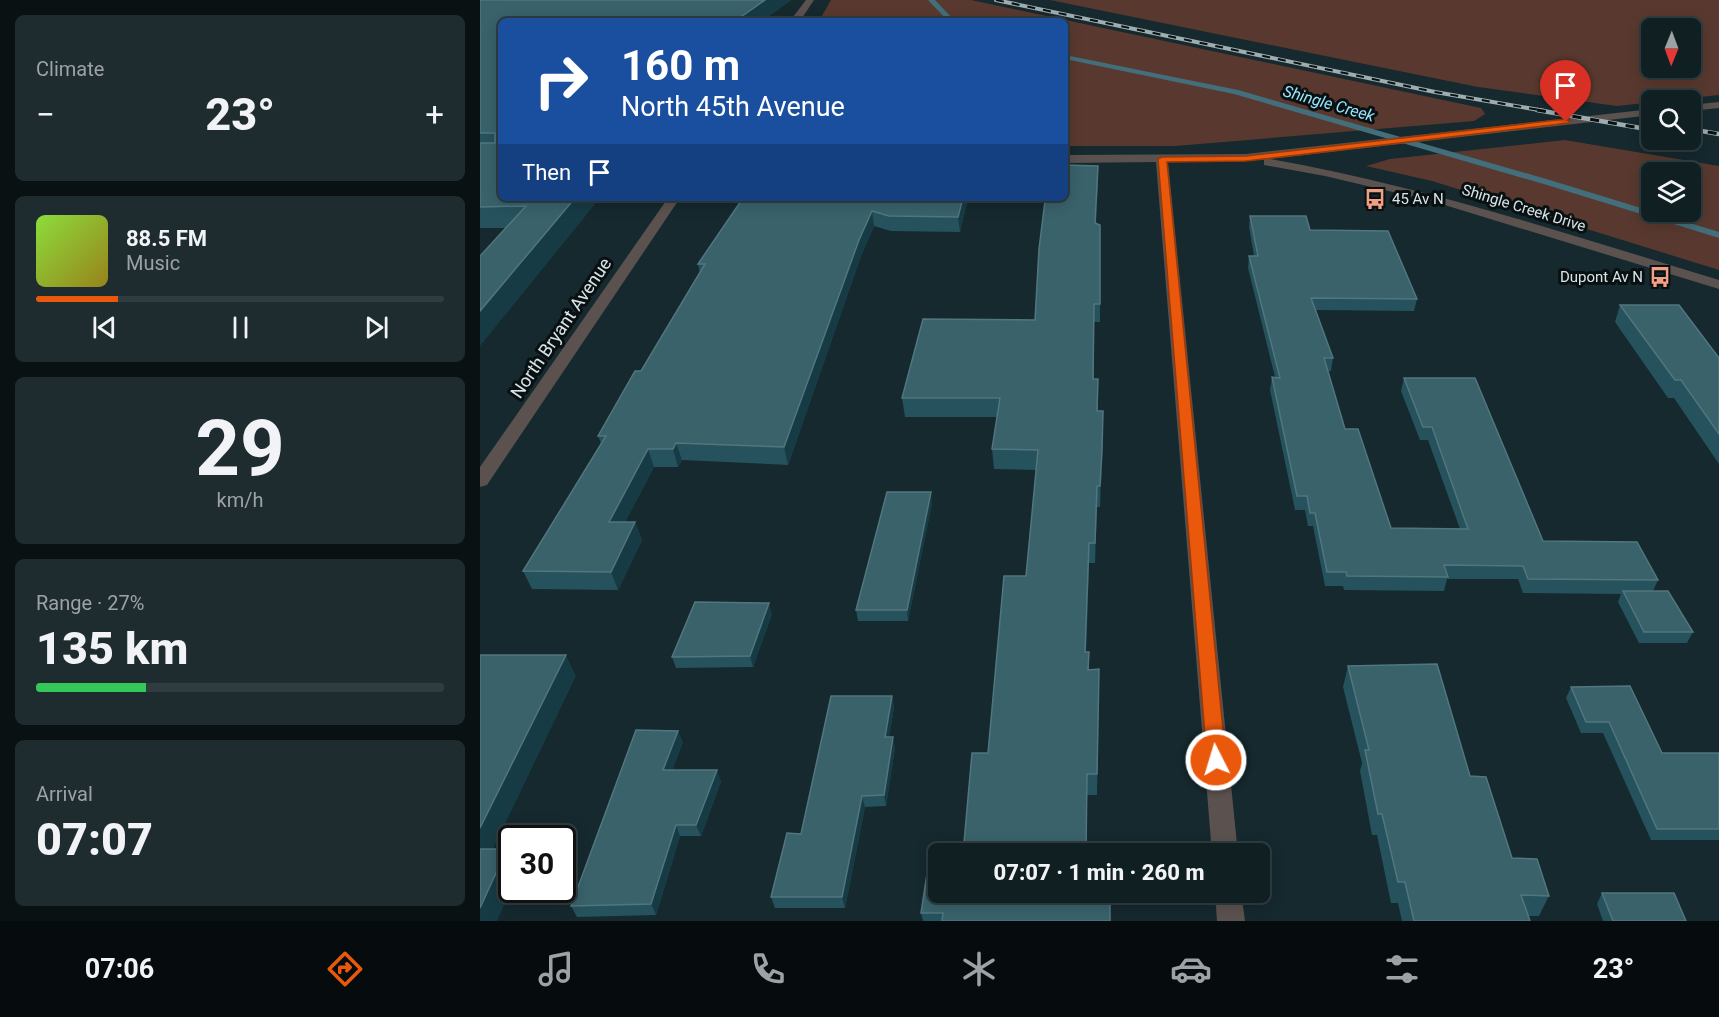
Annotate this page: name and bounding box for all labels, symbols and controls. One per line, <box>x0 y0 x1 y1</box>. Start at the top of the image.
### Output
north arrow <box>1641 18 1701 78</box>
map controls <box>1641 18 1701 222</box>
text: 160 m <box>621 41 740 90</box>
icon: right <box>522 42 600 120</box>
text: Climate <box>36 57 104 81</box>
pin <box>1540 60 1591 122</box>
icon: arrive <box>1549 69 1582 102</box>
water label: Shingle Creek <box>1281 81 1378 126</box>
text: 23° <box>205 88 275 141</box>
button: search <box>1641 90 1701 150</box>
text: North 45th Avenue <box>621 91 845 123</box>
text: − <box>36 95 55 134</box>
text: + <box>425 95 444 134</box>
icon: arrive <box>583 156 616 189</box>
text: Then <box>522 160 571 185</box>
button: layers <box>1641 162 1701 222</box>
street label: Shingle Creek Drive <box>1460 181 1588 235</box>
bus stop icon: 45 Av N <box>1363 187 1387 211</box>
place label: 45 Av N <box>1392 190 1444 208</box>
text: 88.5 FM <box>126 226 207 251</box>
text: Music <box>126 251 180 275</box>
street label: North Bryant Avenue <box>506 254 615 402</box>
bus stop icon: Dupont Av N <box>1648 265 1672 289</box>
place label: Dupont Av N <box>1560 268 1643 286</box>
icon: previous <box>88 311 121 344</box>
icon: pause <box>224 311 257 344</box>
icon: next <box>360 311 393 344</box>
text: 29 <box>195 403 285 494</box>
text: km/h <box>217 488 263 512</box>
text: Range · 27% <box>36 591 144 615</box>
text: 135 km <box>36 622 188 675</box>
position arrow <box>1184 728 1248 792</box>
text: Arrival <box>36 782 93 806</box>
text: 07:07 <box>36 813 153 866</box>
speed limit sign: 30 <box>498 825 576 903</box>
text: 07:07 · 1 min · 260 m <box>994 860 1204 885</box>
icon: directions <box>324 948 366 990</box>
icon: music <box>535 948 577 990</box>
icon: phone <box>747 948 789 990</box>
icon: climate <box>958 948 1000 990</box>
icon: car <box>1170 948 1212 990</box>
icon: filters <box>1381 948 1423 990</box>
text: 07:06 <box>85 953 154 985</box>
text: 23° <box>1593 953 1634 985</box>

